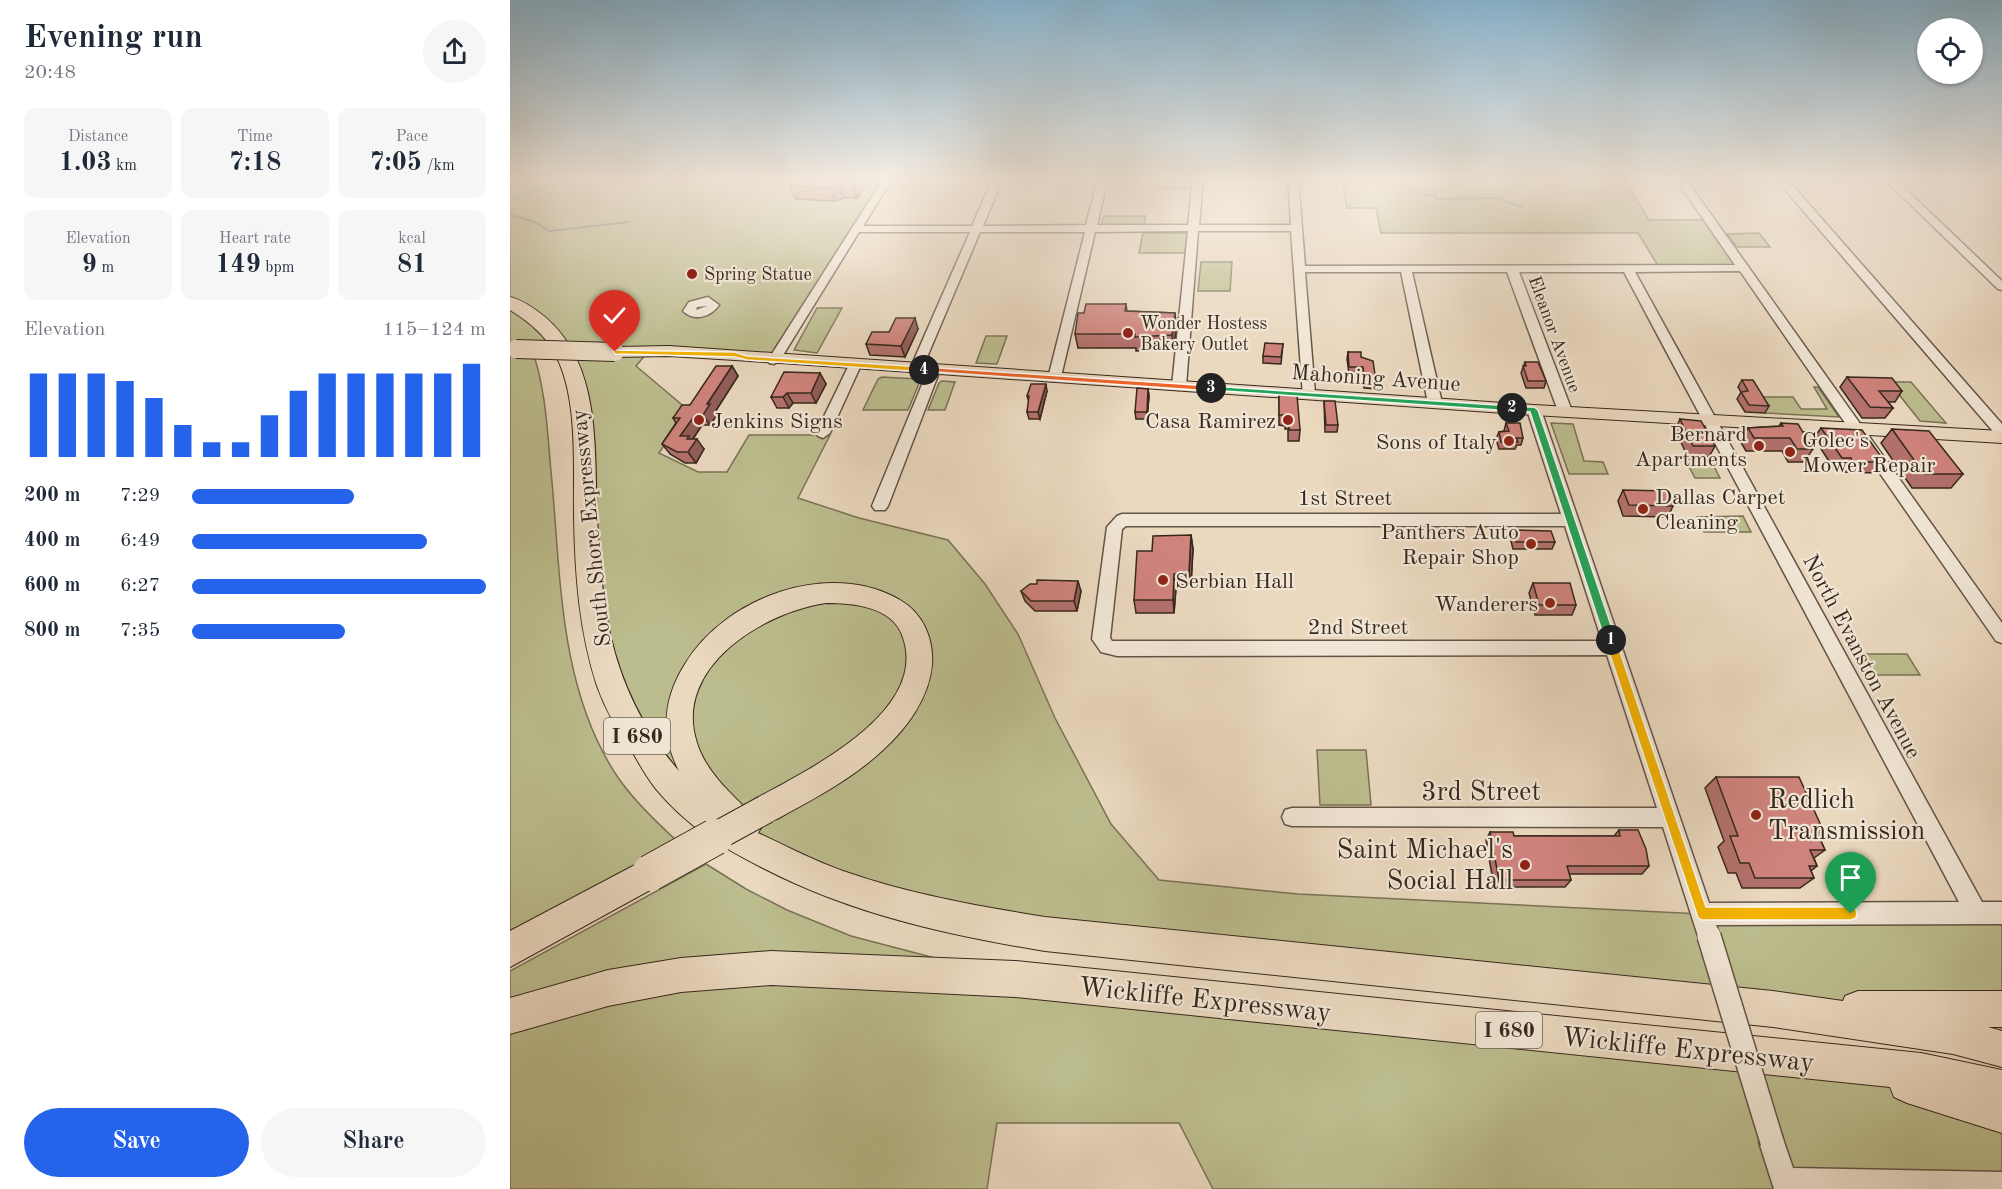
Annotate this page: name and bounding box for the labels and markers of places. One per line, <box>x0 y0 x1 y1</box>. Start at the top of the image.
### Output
place label: Spring Statue <box>704 266 812 284</box>
marker: Spring Statue <box>685 267 699 281</box>
pin <box>589 290 640 352</box>
place label: Wonder Hostess Bakery Outlet <box>1140 315 1268 354</box>
marker: Wonder Hostess Bakery Outlet <box>1121 326 1135 340</box>
pin: 4 <box>909 355 939 385</box>
pin: 3 <box>1196 373 1226 403</box>
pin: 2 <box>1497 393 1527 423</box>
place label: Jenkins Signs <box>711 411 843 433</box>
place label: Casa Ramirez <box>1145 411 1276 433</box>
marker: Jenkins Signs <box>692 413 706 427</box>
marker: Casa Ramirez <box>1281 413 1295 427</box>
place label: Bernard Apartments <box>1634 424 1747 471</box>
place label: Golec's Mower Repair <box>1802 430 1935 477</box>
place label: Sons of Italy <box>1376 432 1497 454</box>
marker: Sons of Italy <box>1502 434 1516 448</box>
marker: Bernard Apartments <box>1752 439 1766 453</box>
marker: Golec's Mower Repair <box>1783 445 1797 459</box>
place label: Dallas Carpet Cleaning <box>1655 487 1785 534</box>
marker: Dallas Carpet Cleaning <box>1636 502 1650 516</box>
place label: Panthers Auto Repair Shop <box>1381 522 1519 569</box>
marker: Panthers Auto Repair Shop <box>1524 537 1538 551</box>
place label: Serbian Hall <box>1175 571 1294 593</box>
marker: Serbian Hall <box>1156 573 1170 587</box>
place label: Wanderers <box>1434 594 1538 616</box>
marker: Wanderers <box>1543 596 1557 610</box>
pin: 1 <box>1596 625 1626 655</box>
place label: Redlich Transmission <box>1768 787 1925 845</box>
marker: Redlich Transmission <box>1749 808 1763 822</box>
place label: Saint Michael's Social Hall <box>1336 837 1513 895</box>
pin <box>1825 852 1876 914</box>
marker: Saint Michael's Social Hall <box>1518 858 1532 872</box>

